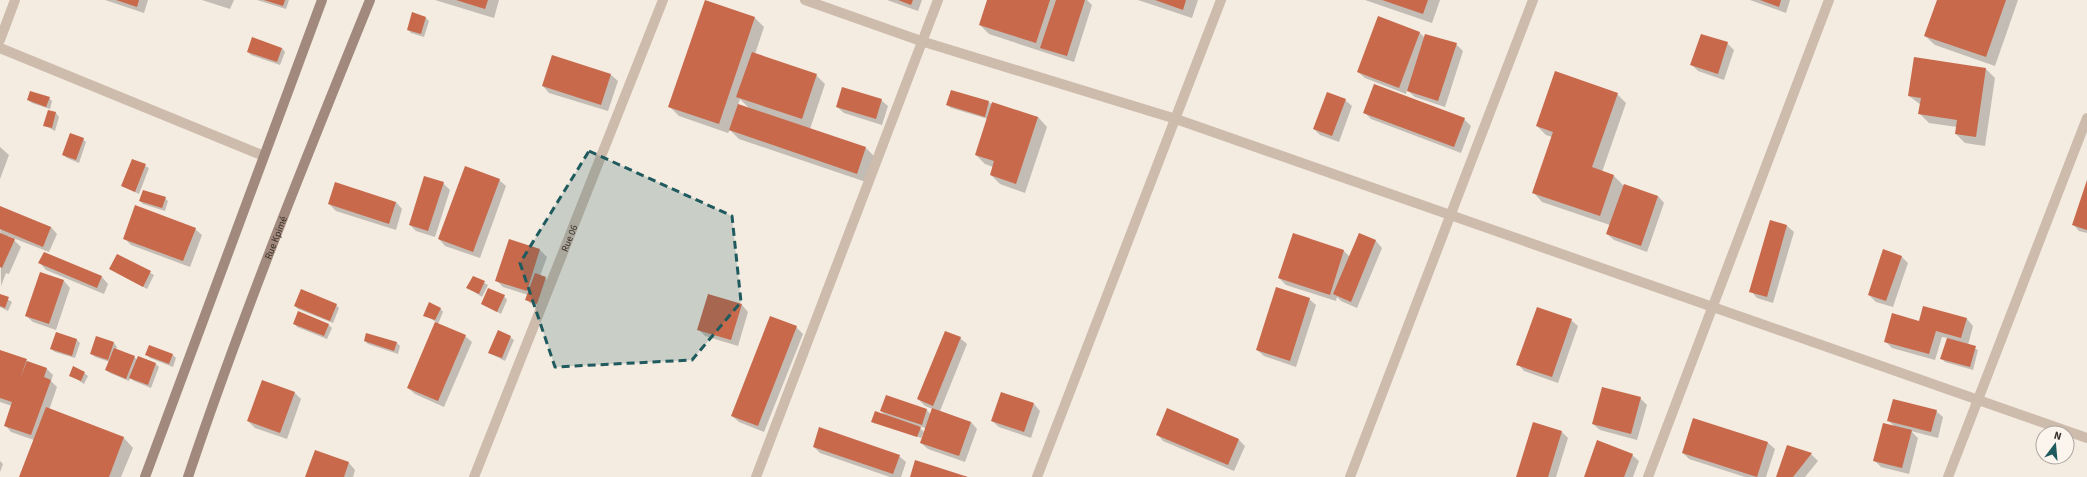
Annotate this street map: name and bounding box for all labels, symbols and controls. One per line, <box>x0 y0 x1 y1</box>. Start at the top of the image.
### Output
street label: Rue Kpimé <box>261 214 291 261</box>
street label: Rue 06 <box>558 223 581 254</box>
north arrow <box>2035 425 2075 465</box>
text: N <box>2052 428 2063 444</box>

